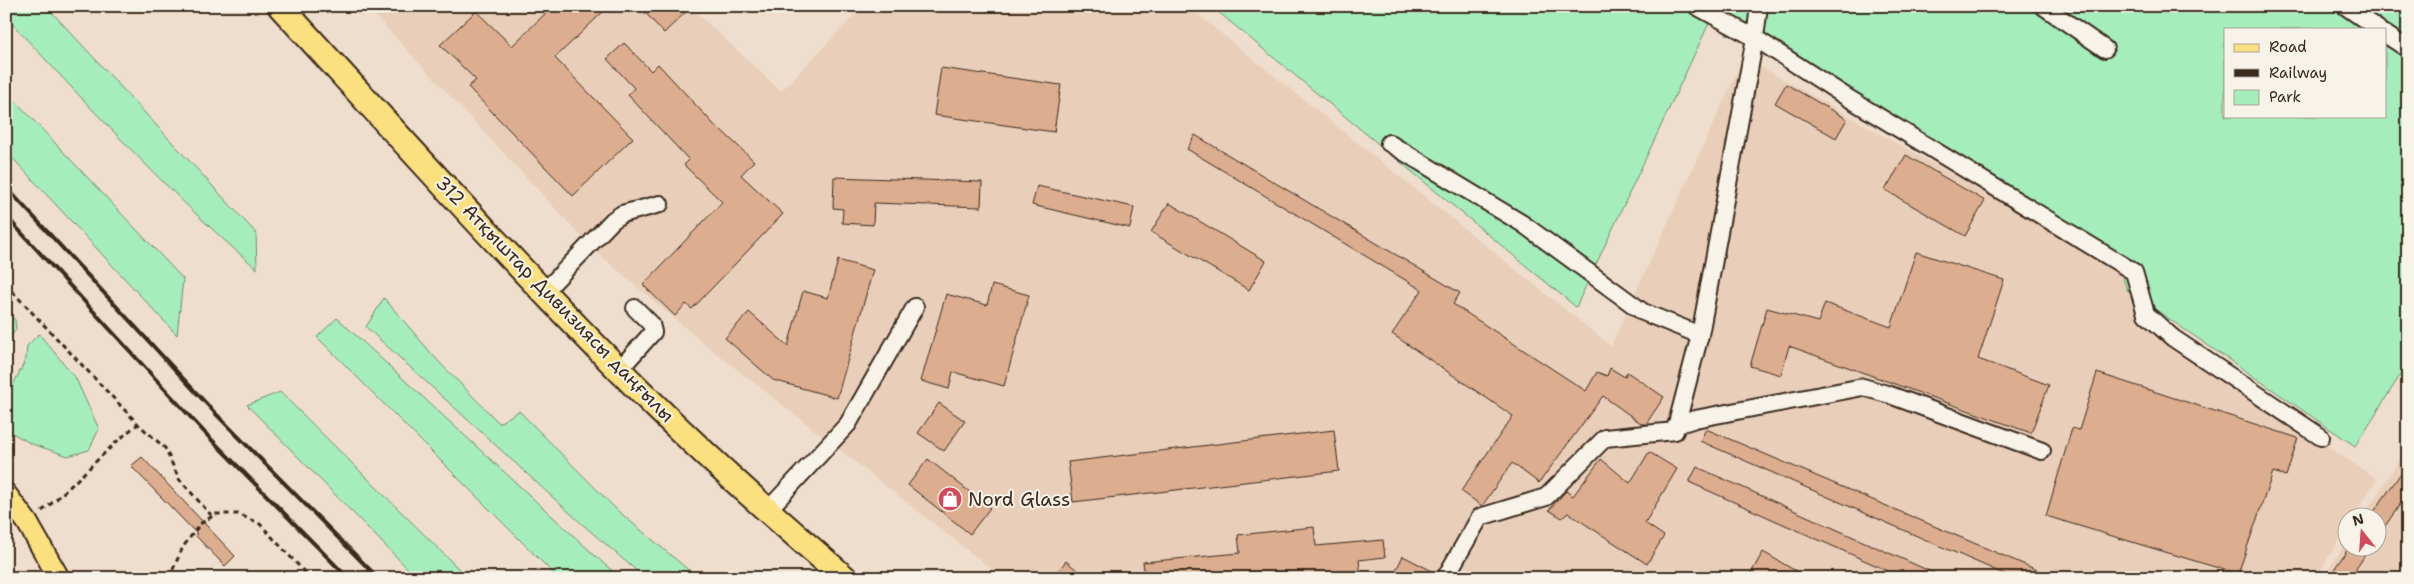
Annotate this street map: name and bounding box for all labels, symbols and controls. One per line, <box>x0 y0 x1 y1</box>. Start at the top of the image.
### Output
legend <box>2224 28 2386 118</box>
text: Road <box>2269 37 2307 57</box>
text: Railway <box>2269 63 2327 83</box>
text: Park <box>2269 87 2301 107</box>
street label: 312 Атқыштар Дивизиясы даңғылы <box>430 170 680 428</box>
shop icon: Nord Glass <box>937 486 963 512</box>
place label: Nord Glass <box>968 487 1070 512</box>
north arrow <box>2336 506 2386 556</box>
text: N <box>2350 509 2366 530</box>

